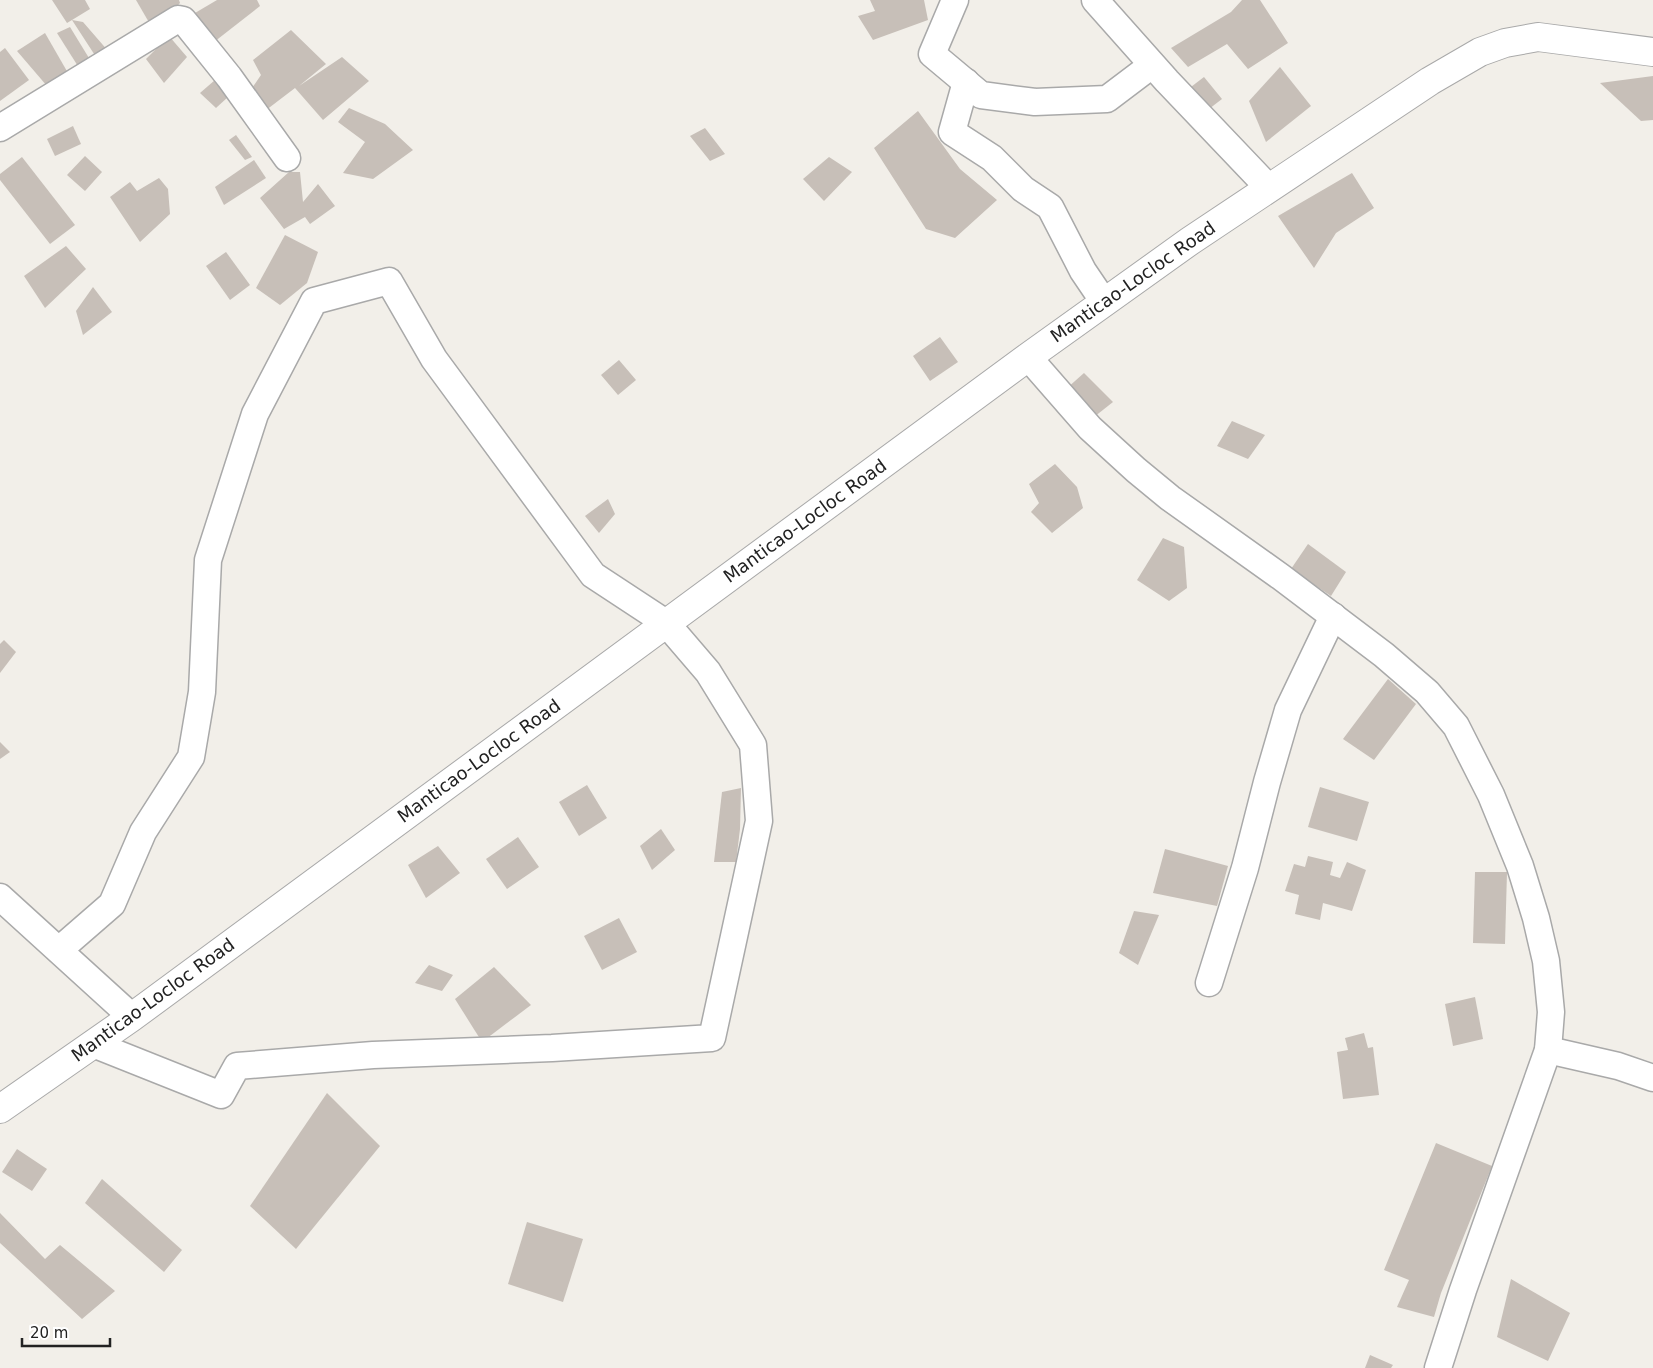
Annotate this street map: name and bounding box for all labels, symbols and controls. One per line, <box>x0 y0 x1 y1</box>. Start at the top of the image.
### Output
street label: Manticao-Locloc Road <box>1046 217 1219 346</box>
street label: Manticao-Locloc Road <box>719 454 890 587</box>
street label: Manticao-Locloc Road <box>393 694 564 827</box>
street label: Manticao-Locloc Road <box>67 933 238 1066</box>
scale bar <box>22 1316 110 1348</box>
text: 20 m <box>30 1324 68 1342</box>

